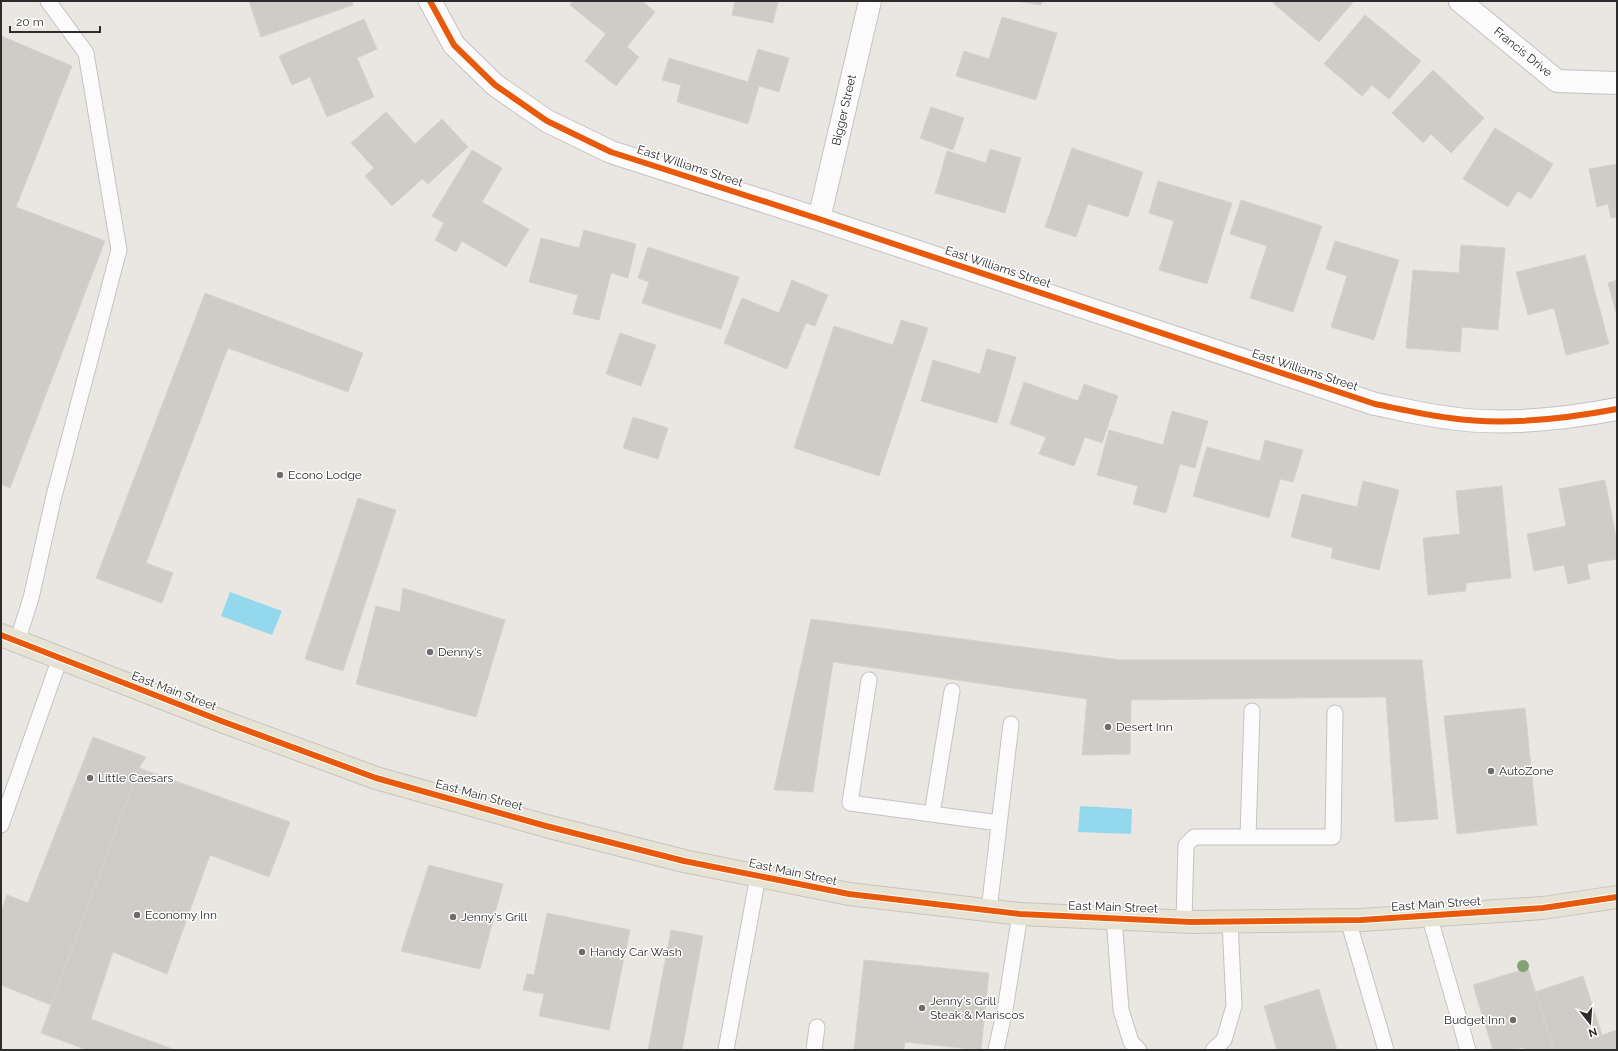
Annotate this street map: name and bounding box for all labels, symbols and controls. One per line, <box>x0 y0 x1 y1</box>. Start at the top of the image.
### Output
scale bar <box>10 8 100 34</box>
text: 20 m <box>16 15 44 29</box>
street label: Francis Drive <box>1491 24 1555 80</box>
street label: Bigger Street <box>829 73 859 147</box>
street label: East Williams Street <box>635 142 745 190</box>
street label: East Williams Street <box>943 243 1053 291</box>
street label: East Williams Street <box>1250 346 1360 394</box>
place label: Econo Lodge <box>288 468 362 482</box>
marker: Econo Lodge <box>275 470 285 480</box>
place label: Denny's <box>438 645 482 659</box>
marker: Denny's <box>425 647 435 657</box>
street label: East Main Street <box>130 668 218 714</box>
place label: Desert Inn <box>1116 720 1173 734</box>
marker: Desert Inn <box>1103 722 1113 732</box>
place label: AutoZone <box>1499 764 1553 778</box>
marker: AutoZone <box>1486 766 1496 776</box>
place label: Little Caesars <box>98 771 173 785</box>
marker: Little Caesars <box>85 773 95 783</box>
street label: East Main Street <box>434 777 524 813</box>
street label: East Main Street <box>748 856 838 888</box>
street label: East Main Street <box>1391 894 1481 914</box>
street label: East Main Street <box>1068 898 1158 916</box>
place label: Economy Inn <box>145 908 217 922</box>
marker: Economy Inn <box>132 910 142 920</box>
place label: Jenny's Grill <box>461 910 528 924</box>
marker: Jenny's Grill <box>448 912 458 922</box>
place label: Handy Car Wash <box>590 945 682 959</box>
marker: Handy Car Wash <box>577 947 587 957</box>
place label: Jenny's Grill Steak & Mariscos <box>930 994 1024 1022</box>
marker: Jenny's Grill Steak & Mariscos <box>917 1003 927 1013</box>
north arrow <box>1570 1003 1610 1043</box>
place label: Budget Inn <box>1444 1013 1505 1027</box>
marker: Budget Inn <box>1508 1015 1518 1025</box>
text: N <box>1587 1025 1599 1040</box>

